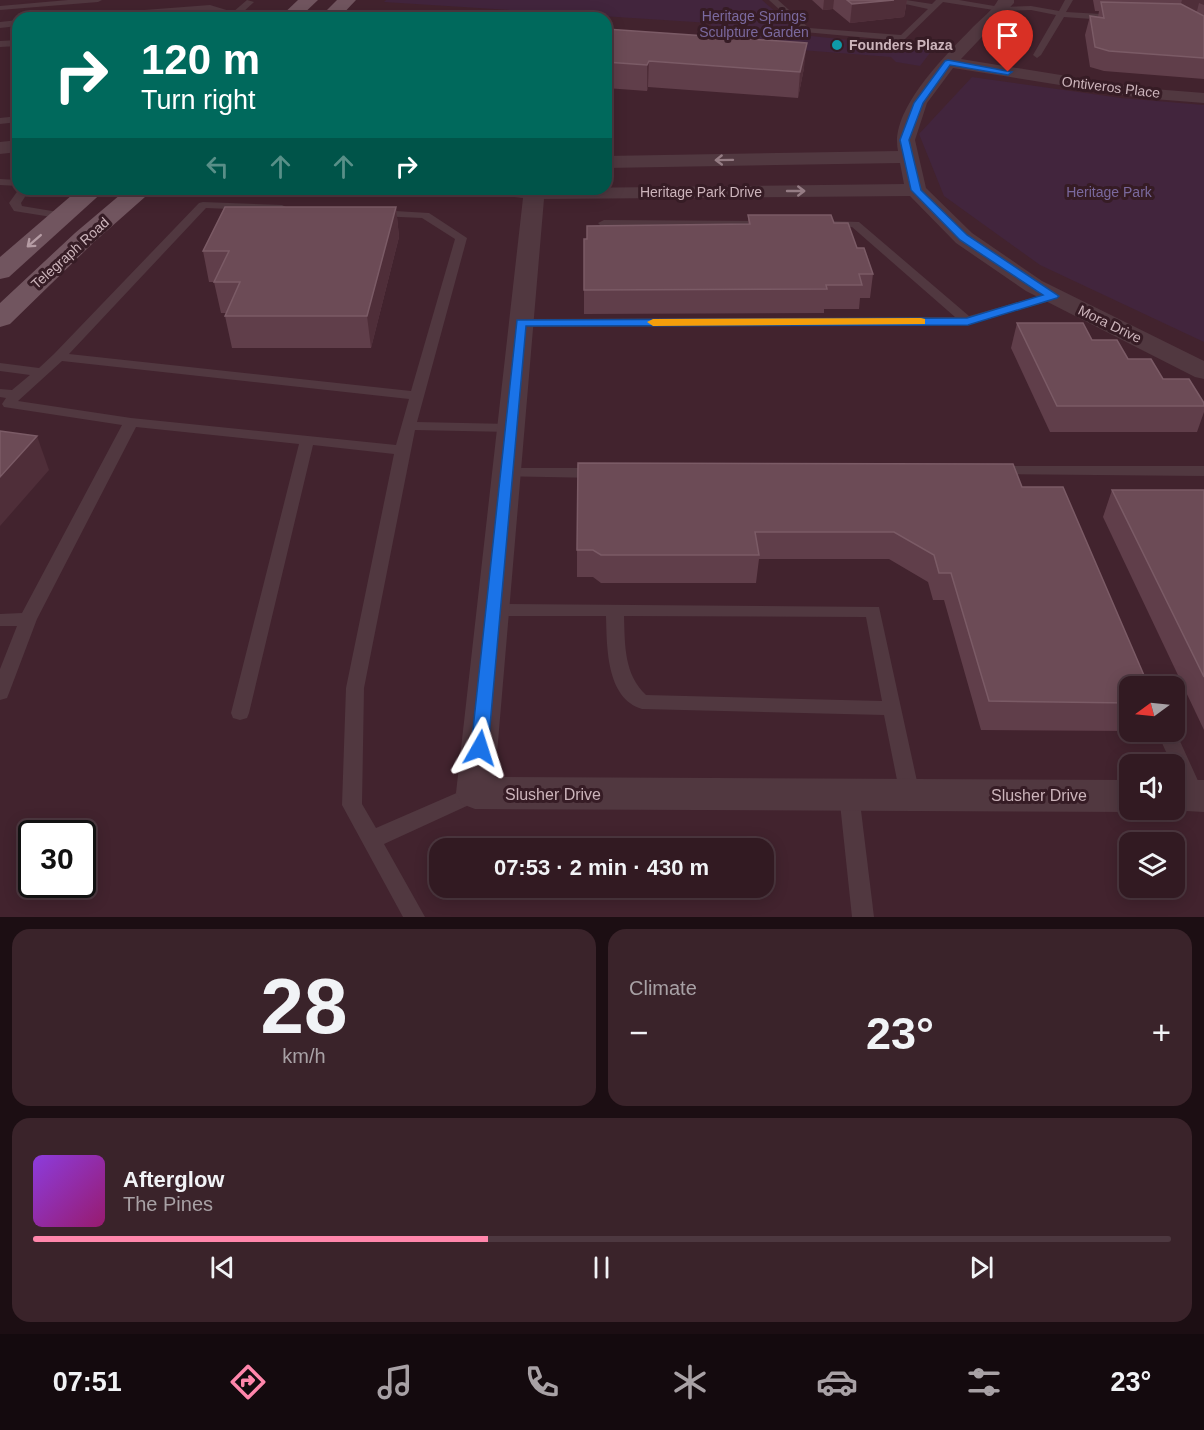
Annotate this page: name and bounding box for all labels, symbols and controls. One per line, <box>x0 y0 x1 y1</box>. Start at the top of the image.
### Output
park label: Heritage Springs Sculpture Garden <box>699 8 809 40</box>
pin <box>982 10 1033 72</box>
icon: arrive <box>991 19 1024 52</box>
icon: right <box>42 36 120 114</box>
text: 120 m <box>141 36 260 83</box>
place label: Founders Plaza <box>849 37 953 53</box>
marker: Founders Plaza <box>830 38 844 52</box>
street label: Ontiveros Place <box>1061 73 1161 101</box>
text: Turn right <box>141 85 256 115</box>
icon: left <box>201 150 234 183</box>
icon: ahead <box>264 150 297 183</box>
icon: ahead <box>327 150 360 183</box>
icon: right <box>390 150 423 183</box>
one-way arrow <box>715 154 735 166</box>
street label: Heritage Park Drive <box>640 184 762 200</box>
park label: Heritage Park <box>1066 184 1153 200</box>
one-way arrow <box>786 185 806 197</box>
street label: Telegraph Road <box>28 214 112 292</box>
one-way arrow <box>27 234 42 248</box>
street label: Mora Drive <box>1076 302 1144 346</box>
north arrow <box>1119 676 1185 742</box>
map controls <box>1119 676 1185 898</box>
position arrow <box>448 716 512 780</box>
button: sound <box>1119 754 1185 820</box>
street label: Slusher Drive <box>505 786 601 803</box>
street label: Slusher Drive <box>991 787 1087 804</box>
speed limit sign: 30 <box>18 820 96 898</box>
button: layers <box>1119 832 1185 898</box>
text: 07:53 · 2 min · 430 m <box>494 855 709 880</box>
text: 28 <box>261 962 347 1050</box>
text: Climate <box>629 977 697 999</box>
text: 23° <box>866 1008 934 1059</box>
text: − <box>629 1014 648 1051</box>
text: + <box>1152 1014 1171 1051</box>
text: km/h <box>282 1045 326 1067</box>
text: Afterglow <box>123 1167 224 1192</box>
text: The Pines <box>123 1193 213 1215</box>
icon: previous <box>206 1251 239 1284</box>
icon: pause <box>585 1251 618 1284</box>
icon: next <box>965 1251 998 1284</box>
icon: directions <box>227 1361 269 1403</box>
icon: music <box>374 1361 416 1403</box>
icon: phone <box>521 1361 563 1403</box>
icon: climate <box>669 1361 711 1403</box>
icon: car <box>816 1361 858 1403</box>
icon: filters <box>963 1361 1005 1403</box>
text: 07:51 <box>53 1367 122 1397</box>
text: 23° <box>1110 1367 1151 1397</box>

